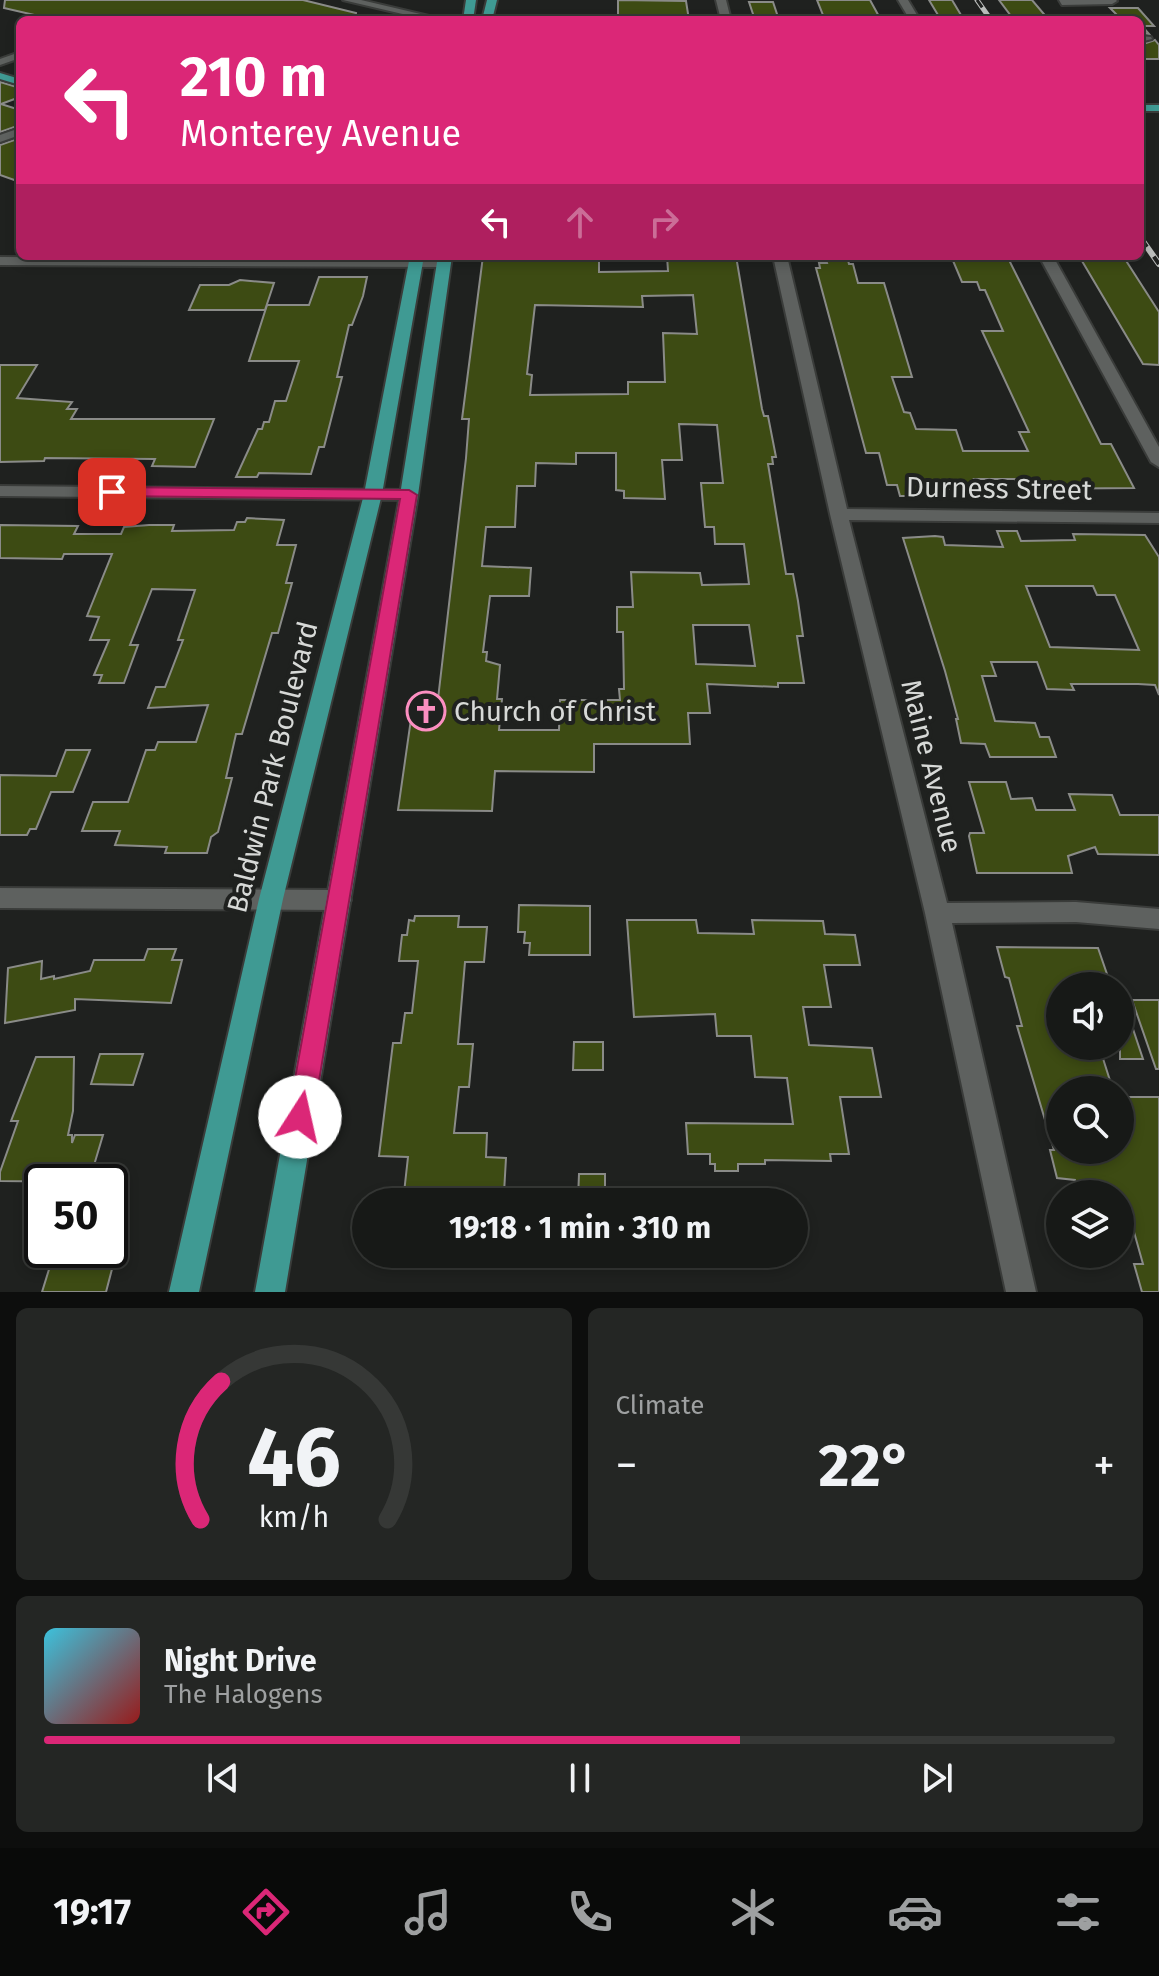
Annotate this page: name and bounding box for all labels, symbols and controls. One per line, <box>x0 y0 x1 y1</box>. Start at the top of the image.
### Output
text: 210 m <box>180 44 327 111</box>
icon: left <box>48 48 152 152</box>
text: Monterey Avenue <box>180 112 461 156</box>
icon: left <box>474 200 518 244</box>
icon: ahead <box>558 200 602 244</box>
icon: right <box>642 200 686 244</box>
pin <box>78 458 146 526</box>
icon: arrive <box>90 470 134 514</box>
street label: Durness Street <box>906 470 1093 507</box>
street label: Baldwin Park Boulevard <box>220 618 325 916</box>
street label: Maine Avenue <box>894 676 969 856</box>
church icon: Church of Christ <box>405 690 447 732</box>
place label: Church of Christ <box>454 695 657 728</box>
map controls <box>1046 972 1134 1268</box>
button: sound <box>1046 972 1134 1060</box>
position arrow <box>258 1075 342 1159</box>
button: search <box>1046 1076 1134 1164</box>
speed limit sign: 50 <box>24 1164 128 1268</box>
button: layers <box>1046 1180 1134 1268</box>
text: 19:18 · 1 min · 310 m <box>449 1210 711 1246</box>
text: Climate <box>616 1390 704 1421</box>
text: 46 <box>247 1408 341 1508</box>
text: 22° <box>819 1430 912 1502</box>
text: − <box>616 1439 638 1492</box>
text: + <box>1093 1439 1115 1492</box>
text: km/h <box>258 1500 329 1535</box>
text: Night Drive <box>164 1643 317 1679</box>
text: The Halogens <box>164 1679 323 1710</box>
icon: previous <box>201 1756 245 1800</box>
icon: pause <box>558 1756 602 1800</box>
icon: next <box>915 1756 959 1800</box>
icon: directions <box>238 1884 294 1940</box>
icon: music <box>400 1884 456 1940</box>
icon: phone <box>562 1884 618 1940</box>
icon: climate <box>725 1884 781 1940</box>
icon: car <box>887 1884 943 1940</box>
icon: filters <box>1050 1884 1106 1940</box>
text: 19:17 <box>53 1890 131 1934</box>

